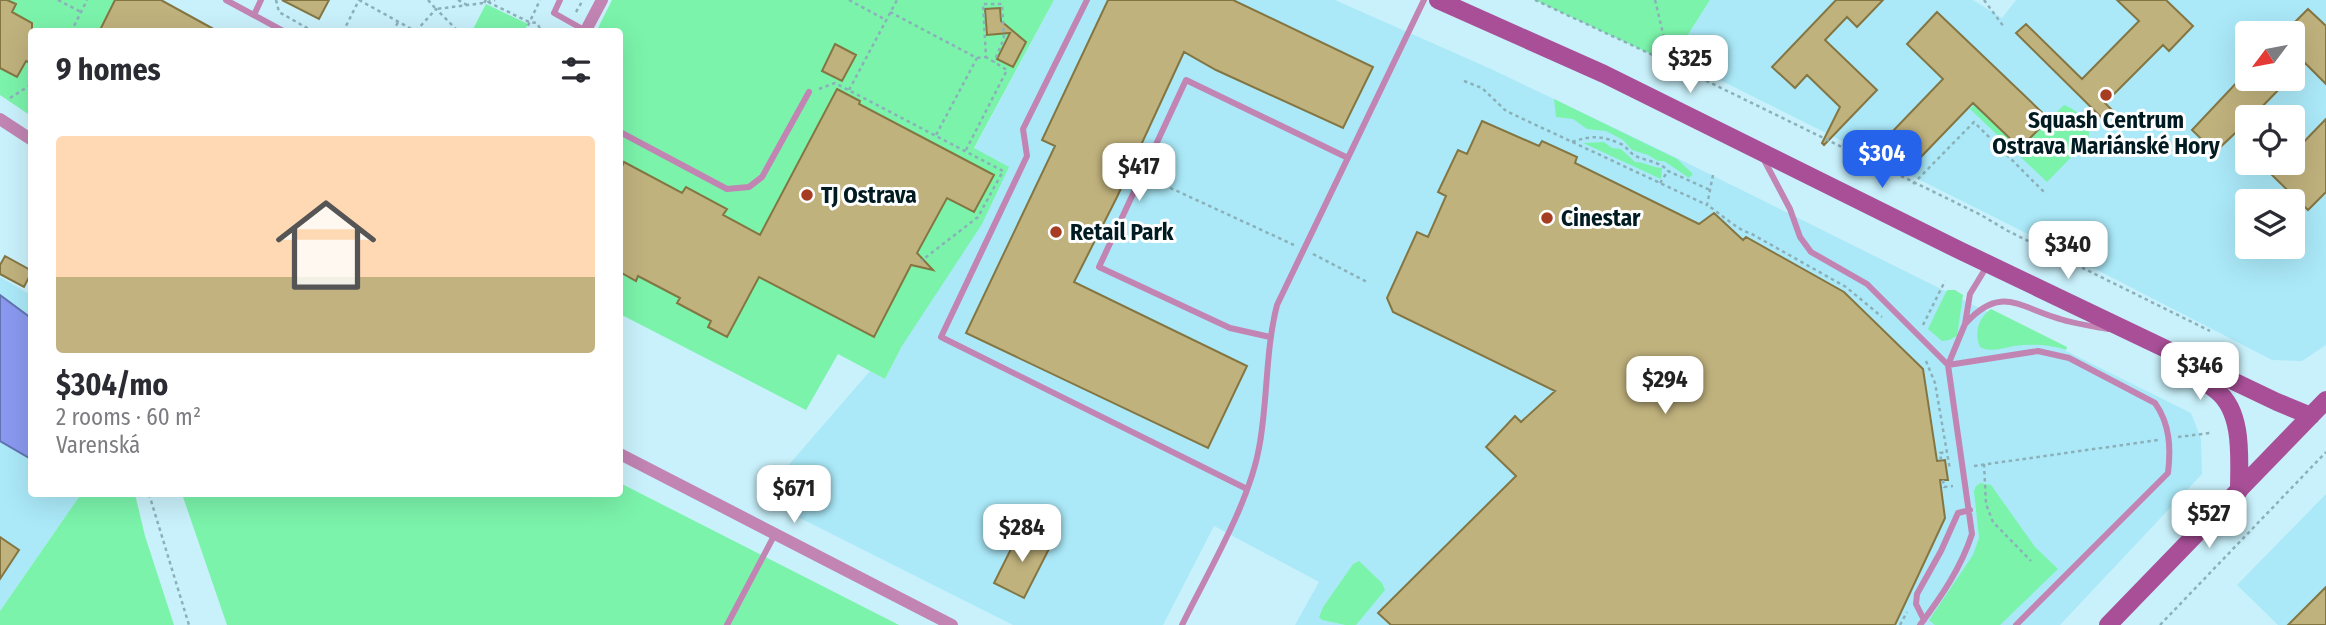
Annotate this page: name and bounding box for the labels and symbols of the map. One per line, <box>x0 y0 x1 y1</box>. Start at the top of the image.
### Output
north arrow <box>2235 21 2305 91</box>
pin: $325 <box>1649 36 1731 95</box>
marker: Squash Centrum Ostrava Mariánské Hory <box>2098 87 2114 103</box>
place label: Squash Centrum Ostrava Mariánské Hory <box>1992 106 2221 160</box>
pin: $304 <box>1841 130 1923 190</box>
pin: $417 <box>1098 144 1180 203</box>
place label: TJ Ostrava <box>821 181 917 209</box>
marker: TJ Ostrava <box>799 187 815 203</box>
place label: Cinestar <box>1561 204 1641 232</box>
marker: Cinestar <box>1539 210 1555 226</box>
place label: Retail Park <box>1070 218 1174 246</box>
pin: $340 <box>2027 222 2109 281</box>
marker: Retail Park <box>1048 224 1064 240</box>
pin: $346 <box>2159 342 2241 402</box>
pin: $294 <box>1624 356 1706 416</box>
pin: $671 <box>753 466 835 525</box>
pin: $527 <box>2168 490 2250 550</box>
pin: $284 <box>981 504 1063 564</box>

